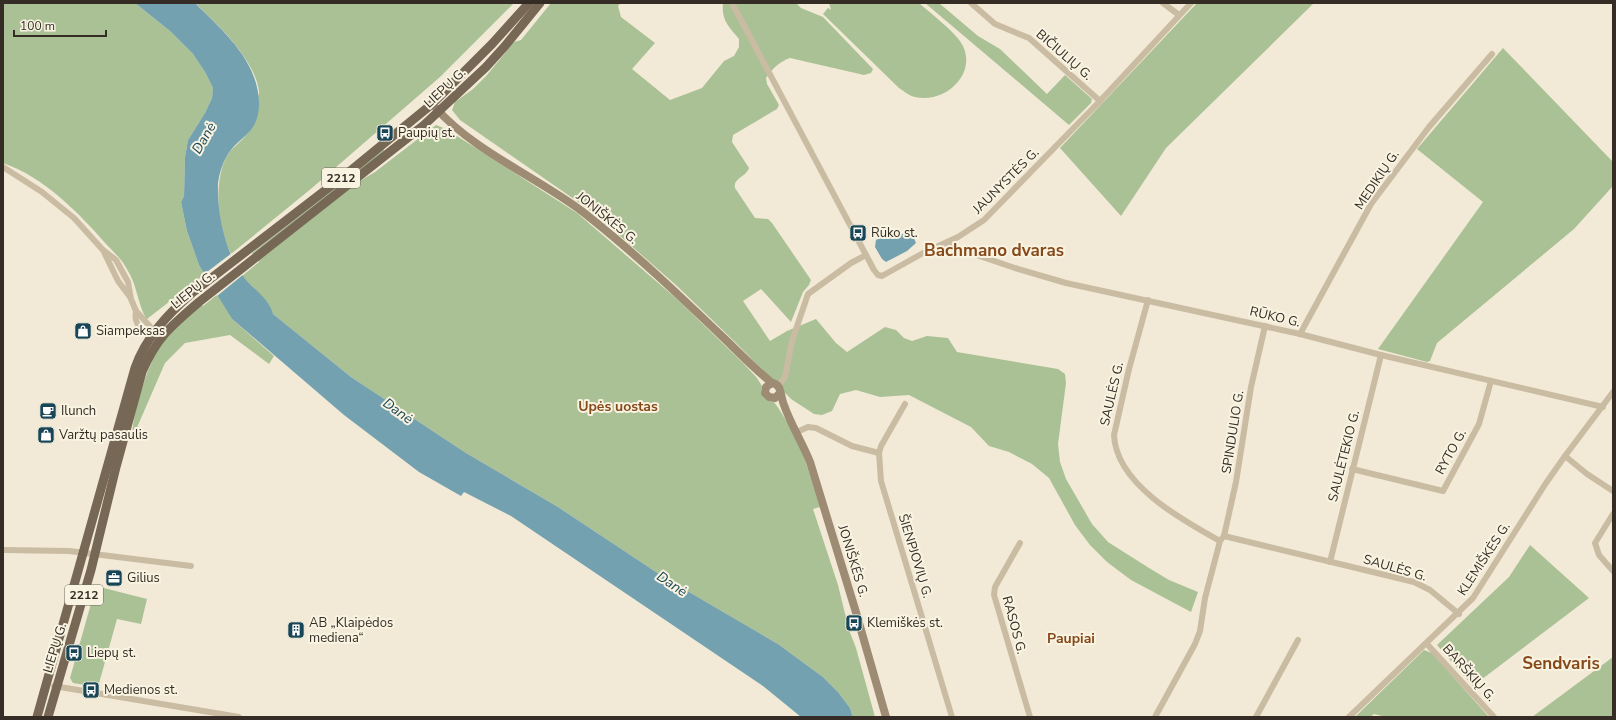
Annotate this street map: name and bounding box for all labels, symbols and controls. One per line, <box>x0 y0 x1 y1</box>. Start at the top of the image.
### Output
scale bar <box>14 12 106 38</box>
text: 100 m <box>20 18 55 34</box>
street label: BIČIULIŲ G. <box>1032 25 1097 85</box>
street label: LIEPŲ G. <box>420 64 470 112</box>
water label: Danė <box>187 118 221 157</box>
bus stop icon: Paupių st. <box>375 123 395 143</box>
place label: Paupių st. <box>398 124 455 142</box>
street label: JAUNYSTĖS G. <box>967 143 1043 219</box>
street label: MEDIKIŲ G. <box>1350 147 1404 213</box>
road number: 2212 <box>322 168 360 188</box>
street label: JONIŠKĖS G. <box>572 186 642 248</box>
bus stop icon: Rūko st. <box>848 223 868 243</box>
place label: Rūko st. <box>871 224 918 242</box>
district label: Bachmano dvaras <box>924 239 1064 262</box>
street label: LIEPŲ G. <box>167 267 219 313</box>
street label: RŪKO G. <box>1248 302 1302 332</box>
shop icon: Siampeksas <box>73 321 93 341</box>
place label: Siampeksas <box>96 322 165 340</box>
street label: SAULĖS G. <box>1095 360 1128 428</box>
street label: SPINDULIO G. <box>1218 389 1248 475</box>
water label: Danė <box>379 394 417 429</box>
district label: Upės uostas <box>578 397 658 416</box>
cafe icon: Ilunch <box>38 401 58 421</box>
place label: Ilunch <box>61 402 96 420</box>
street label: SAULĖTEKIO G. <box>1323 408 1364 504</box>
shop icon: Varžtų pasaulis <box>36 425 56 445</box>
place label: Varžtų pasaulis <box>58 426 148 444</box>
street label: RYTO G. <box>1431 426 1471 478</box>
street label: ŠIENPJOVIŲ G. <box>894 511 937 600</box>
street label: KLEMIŠKĖS G. <box>1453 518 1515 599</box>
street label: JONIŠKĖS G. <box>833 522 873 599</box>
street label: SAULĖS G. <box>1361 549 1429 586</box>
water label: Danė <box>653 567 692 601</box>
office icon: Gilius <box>104 568 124 588</box>
place label: Gilius <box>127 569 160 587</box>
road number: 2212 <box>65 585 103 605</box>
street label: RASOS G. <box>998 594 1030 656</box>
bus stop icon: Klemiškės st. <box>844 613 864 633</box>
place label: AB „Klaipėdos mediena“ <box>309 614 393 647</box>
place label: Klemiškės st. <box>867 614 943 632</box>
building icon: AB „Klaipėdos mediena“ <box>286 620 306 640</box>
street label: LIEPŲ G. <box>39 621 71 675</box>
district label: Paupiai <box>1047 629 1095 648</box>
street label: BARŠKIŲ G. <box>1438 640 1500 706</box>
bus stop icon: Liepų st. <box>64 643 84 663</box>
place label: Liepų st. <box>87 644 136 662</box>
district label: Sendvaris <box>1522 652 1600 675</box>
bus stop icon: Medienos st. <box>81 680 101 700</box>
place label: Medienos st. <box>104 681 178 699</box>

